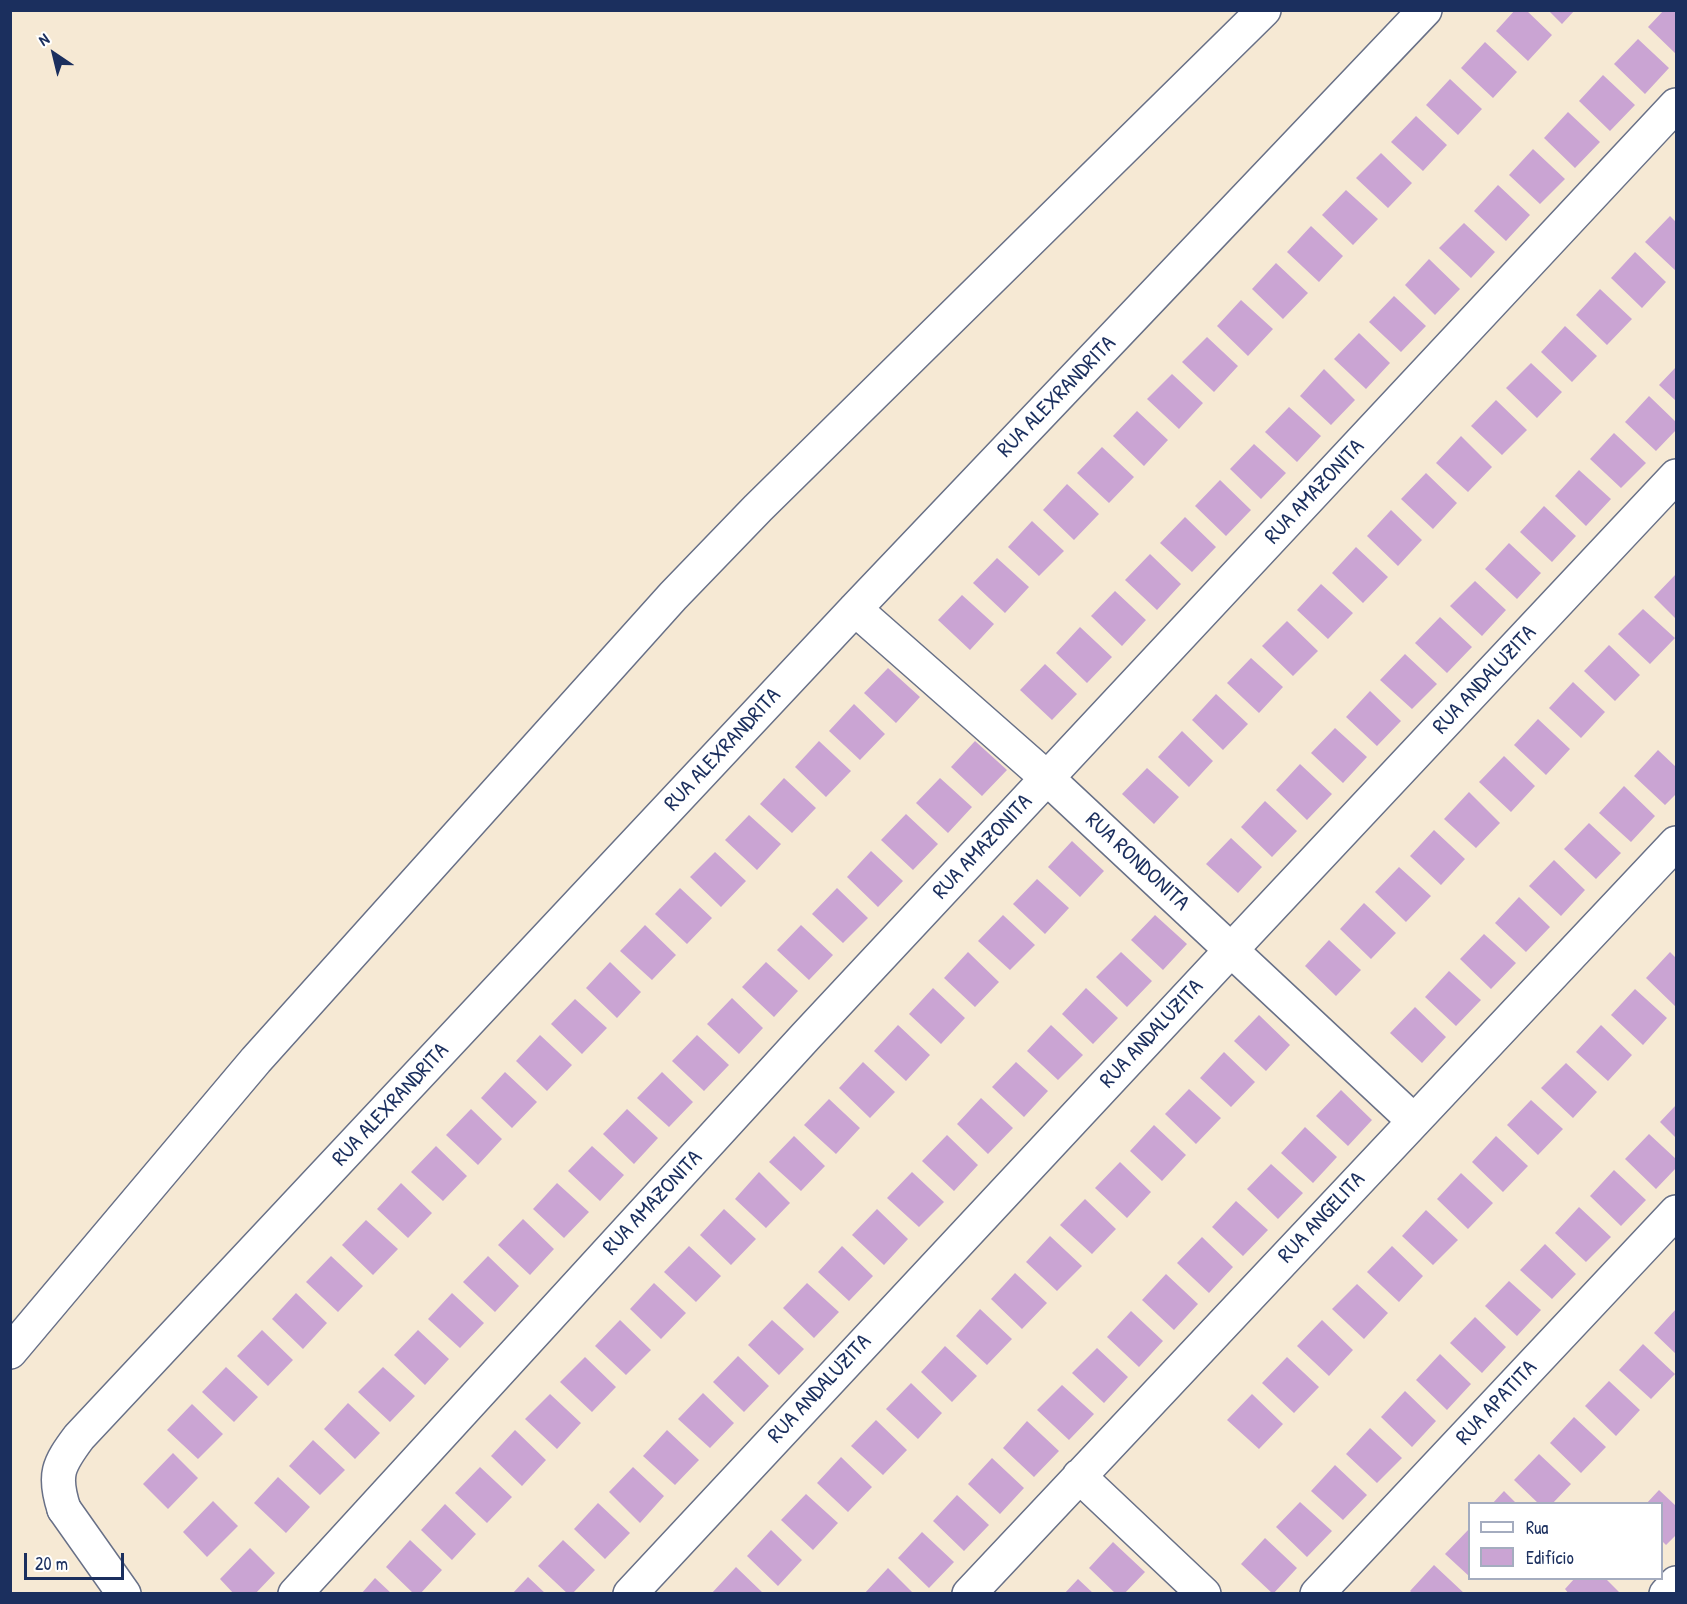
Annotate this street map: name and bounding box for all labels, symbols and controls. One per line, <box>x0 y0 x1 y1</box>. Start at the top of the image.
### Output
north arrow <box>24 24 84 84</box>
text: N <box>34 28 53 51</box>
street label: RUA ALEXRANDRITA <box>992 331 1122 463</box>
street label: RUA AMAZONITA <box>1260 434 1370 550</box>
street label: RUA ANDALUZITA <box>1428 620 1542 740</box>
street label: RUA ALEXRANDRITA <box>659 683 787 817</box>
street label: RUA AMAZONITA <box>928 789 1038 905</box>
street label: RUA RONDONITA <box>1080 807 1194 917</box>
street label: RUA ANDALUZITA <box>1095 974 1209 1094</box>
street label: RUA ALEXRANDRITA <box>327 1038 455 1172</box>
street label: RUA AMAZONITA <box>598 1145 708 1261</box>
street label: RUA ANGELITA <box>1273 1167 1371 1269</box>
street label: RUA ANDALUZITA <box>763 1329 877 1449</box>
street label: RUA APATITA <box>1451 1355 1543 1451</box>
legend <box>1468 1502 1663 1580</box>
text: Rua <box>1526 1515 1548 1540</box>
scale bar <box>27 1541 128 1579</box>
text: Edifício <box>1526 1545 1574 1570</box>
text: 20 m <box>35 1551 68 1576</box>

